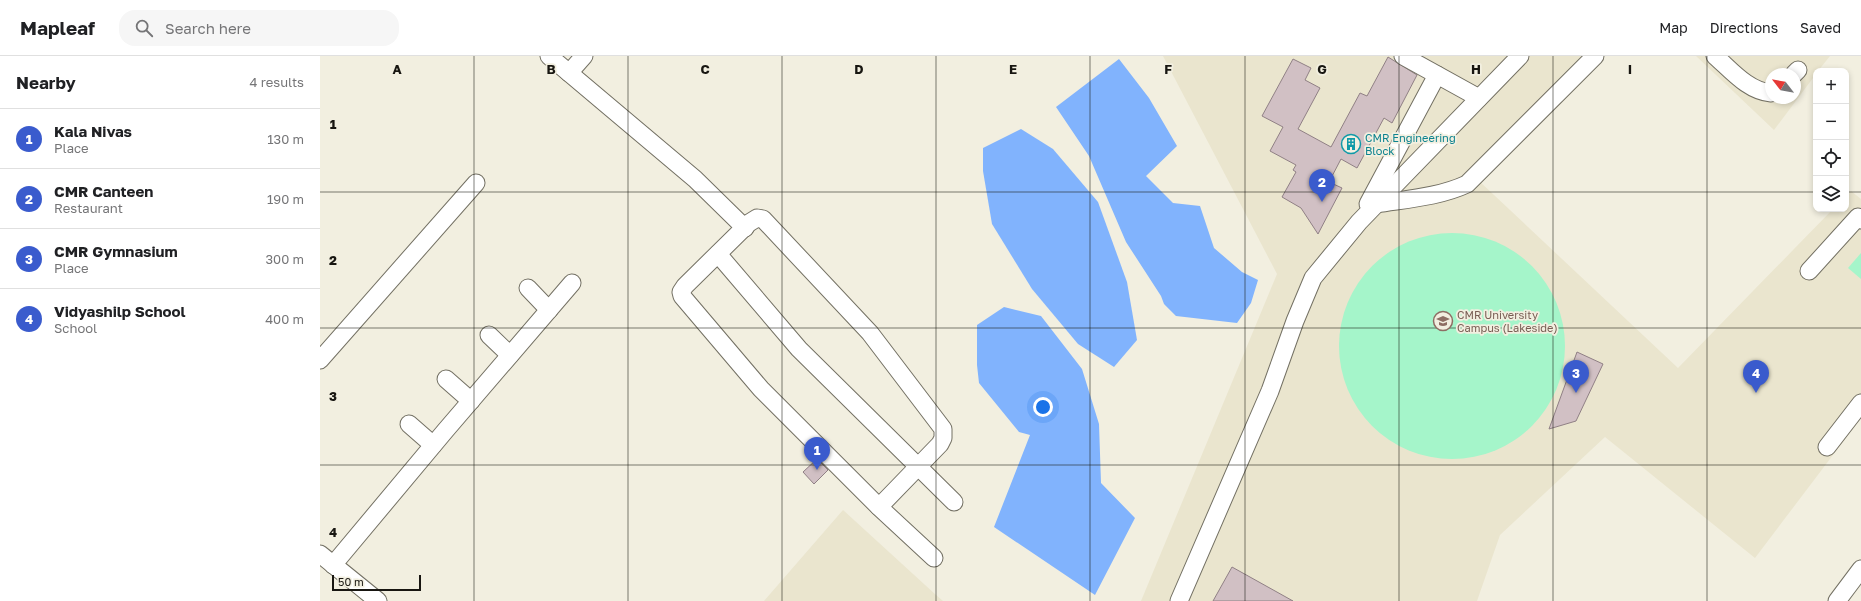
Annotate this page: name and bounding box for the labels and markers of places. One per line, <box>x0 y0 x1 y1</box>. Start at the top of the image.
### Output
place label: CMR Engineering Block <box>1365 131 1456 157</box>
building icon: CMR Engineering Block <box>1340 133 1362 155</box>
pin: 2 <box>1309 169 1335 202</box>
place label: CMR University Campus (Lakeside) <box>1457 308 1558 334</box>
school or university icon: CMR University Campus (Lakeside) <box>1432 310 1454 332</box>
pin: 3 <box>1563 360 1589 393</box>
pin: 4 <box>1743 360 1769 393</box>
pin: 1 <box>804 437 830 470</box>

